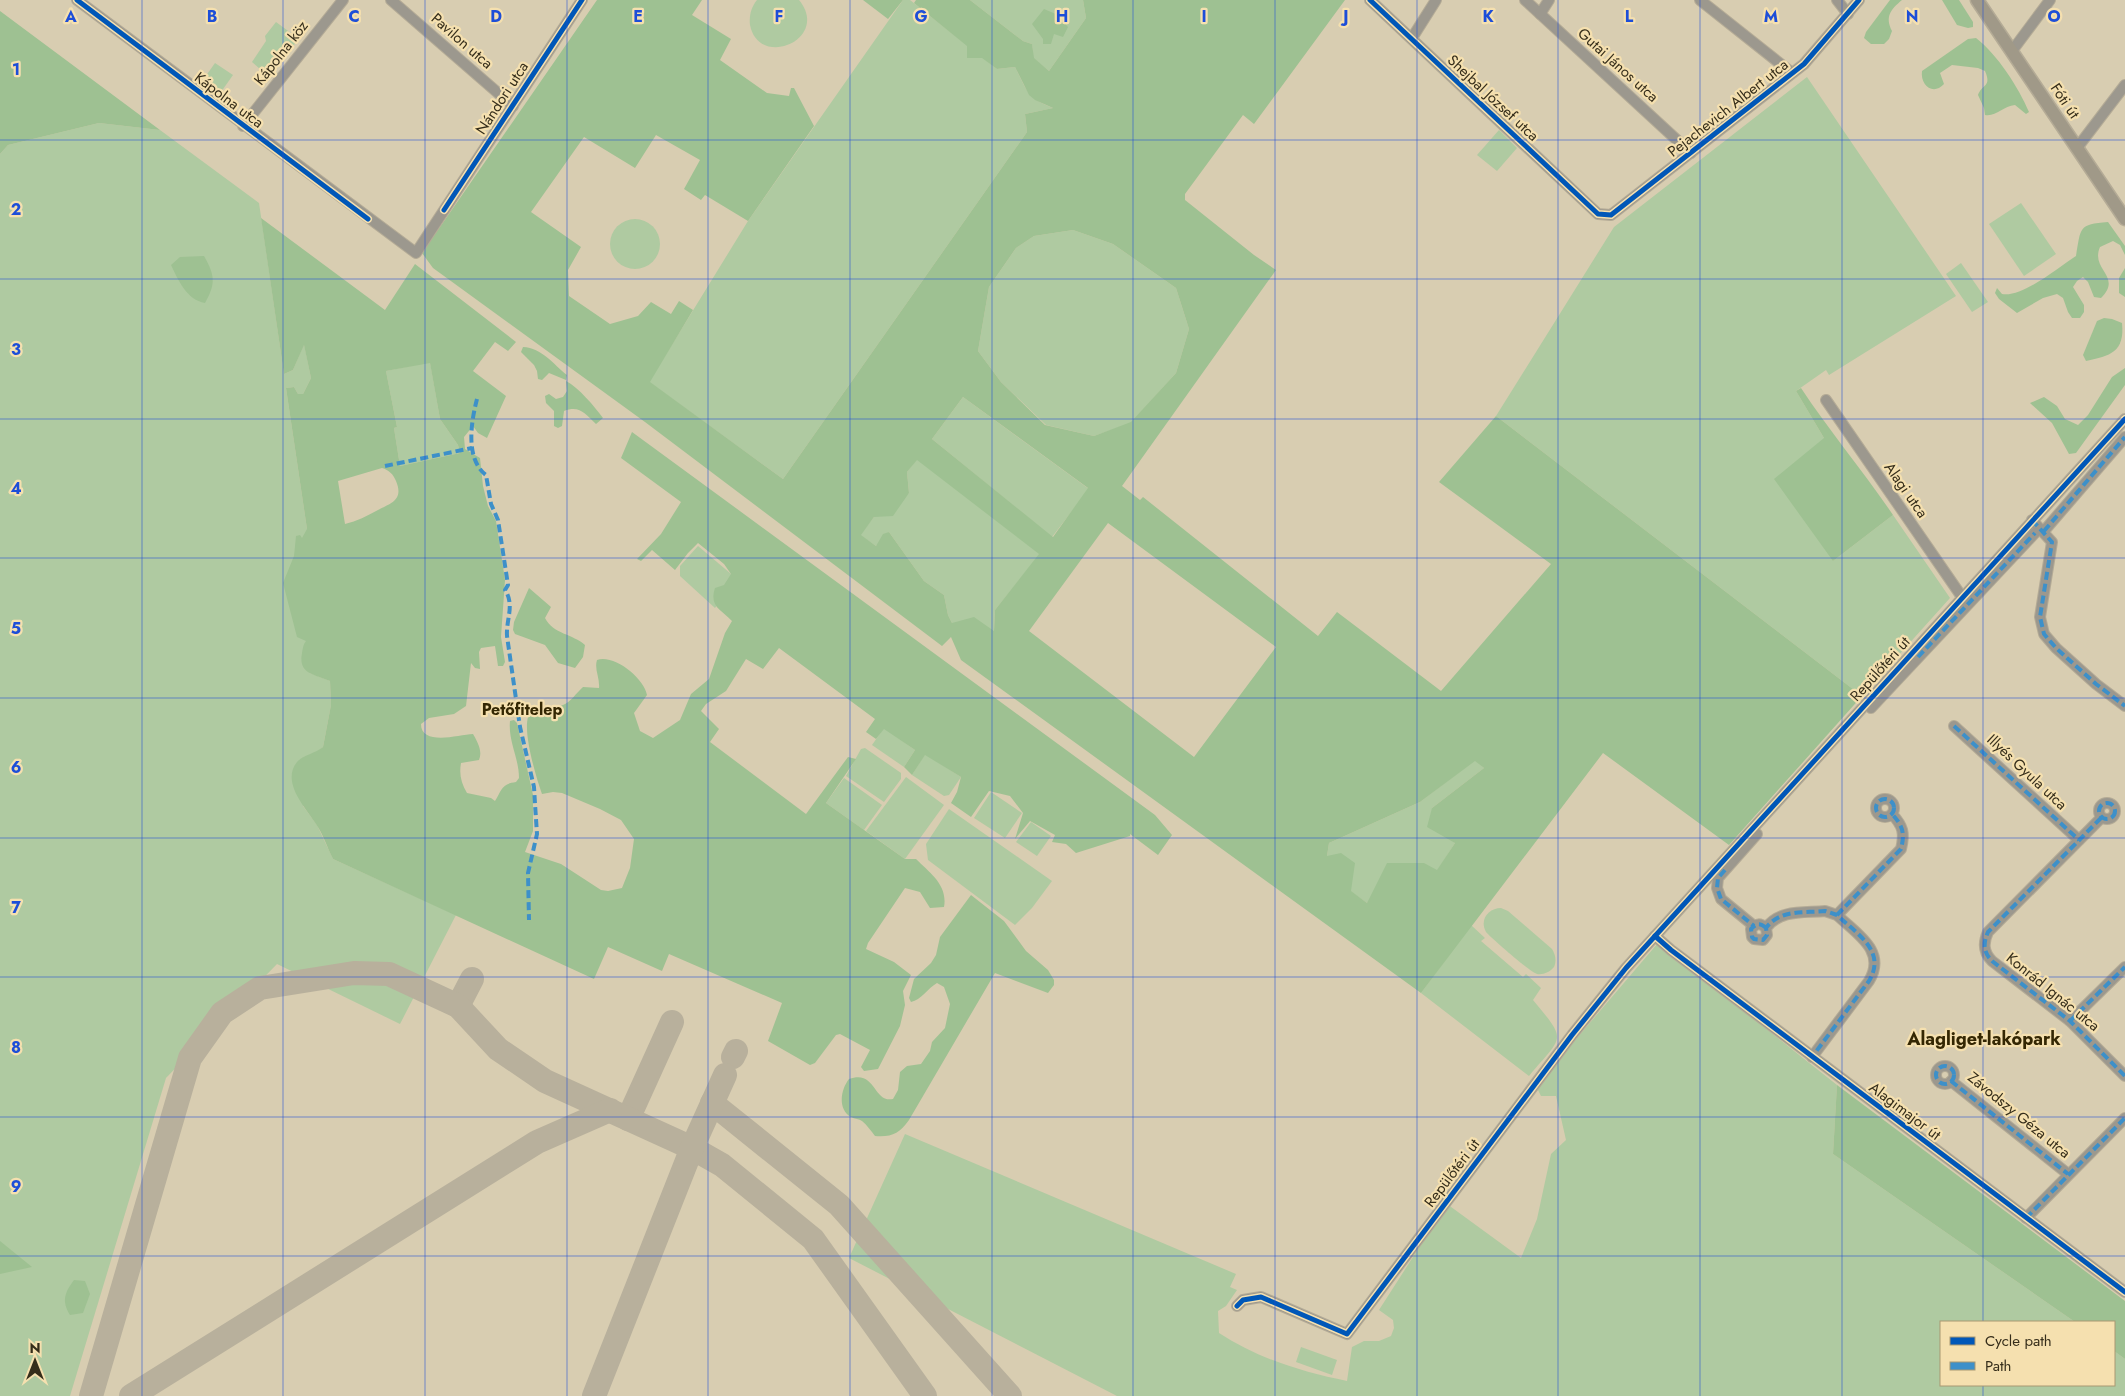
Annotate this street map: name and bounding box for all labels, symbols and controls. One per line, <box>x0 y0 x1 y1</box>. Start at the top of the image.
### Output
text: A <box>64 5 77 28</box>
text: B <box>207 5 217 28</box>
text: C <box>348 5 360 28</box>
text: D <box>490 5 502 28</box>
text: E <box>633 5 643 28</box>
text: F <box>775 5 783 28</box>
text: G <box>914 5 928 28</box>
text: H <box>1056 5 1068 28</box>
text: I <box>1201 5 1207 28</box>
text: J <box>1340 5 1349 28</box>
text: K <box>1482 5 1494 28</box>
text: L <box>1625 5 1634 28</box>
text: M <box>1764 5 1778 28</box>
text: N <box>1906 5 1918 28</box>
text: O <box>2047 5 2061 28</box>
street label: Pavilon utca <box>426 8 498 74</box>
street label: Kápolna köz <box>249 16 313 90</box>
street label: Gutai János utca <box>1573 23 1663 107</box>
street label: Shejbal József utca <box>1442 50 1544 146</box>
street label: Pejachevich Albert utca <box>1663 54 1793 162</box>
street label: Nándori utca <box>470 57 534 139</box>
text: 1 <box>12 58 20 81</box>
street label: Kápolna utca <box>190 67 268 133</box>
street label: Fóti út <box>2045 79 2085 124</box>
text: 2 <box>11 198 21 221</box>
text: 3 <box>11 338 21 361</box>
street label: Alagi utca <box>1879 458 1933 522</box>
text: 4 <box>10 477 22 500</box>
text: 5 <box>11 617 21 640</box>
street label: Repülőtéri út <box>1845 631 1915 706</box>
district label: Petőfitelep <box>482 698 562 721</box>
street label: Illyés Gyula utca <box>1982 729 2072 815</box>
text: 6 <box>11 756 21 779</box>
text: 7 <box>11 896 21 919</box>
street label: Konrád Ignác utca <box>2002 947 2104 1037</box>
district label: Alagliget-lakópark <box>1906 1026 2061 1052</box>
text: 8 <box>11 1036 21 1059</box>
street label: Závodszy Géza utca <box>1963 1067 2075 1163</box>
street label: Alagimajor út <box>1864 1077 1946 1146</box>
street label: Repülőtéri út <box>1419 1134 1485 1212</box>
text: 9 <box>11 1175 21 1198</box>
legend <box>1940 1321 2115 1386</box>
text: Cycle path <box>1985 1330 2052 1352</box>
north arrow <box>10 1336 60 1386</box>
text: N <box>29 1338 41 1358</box>
text: Path <box>1985 1355 2011 1377</box>

